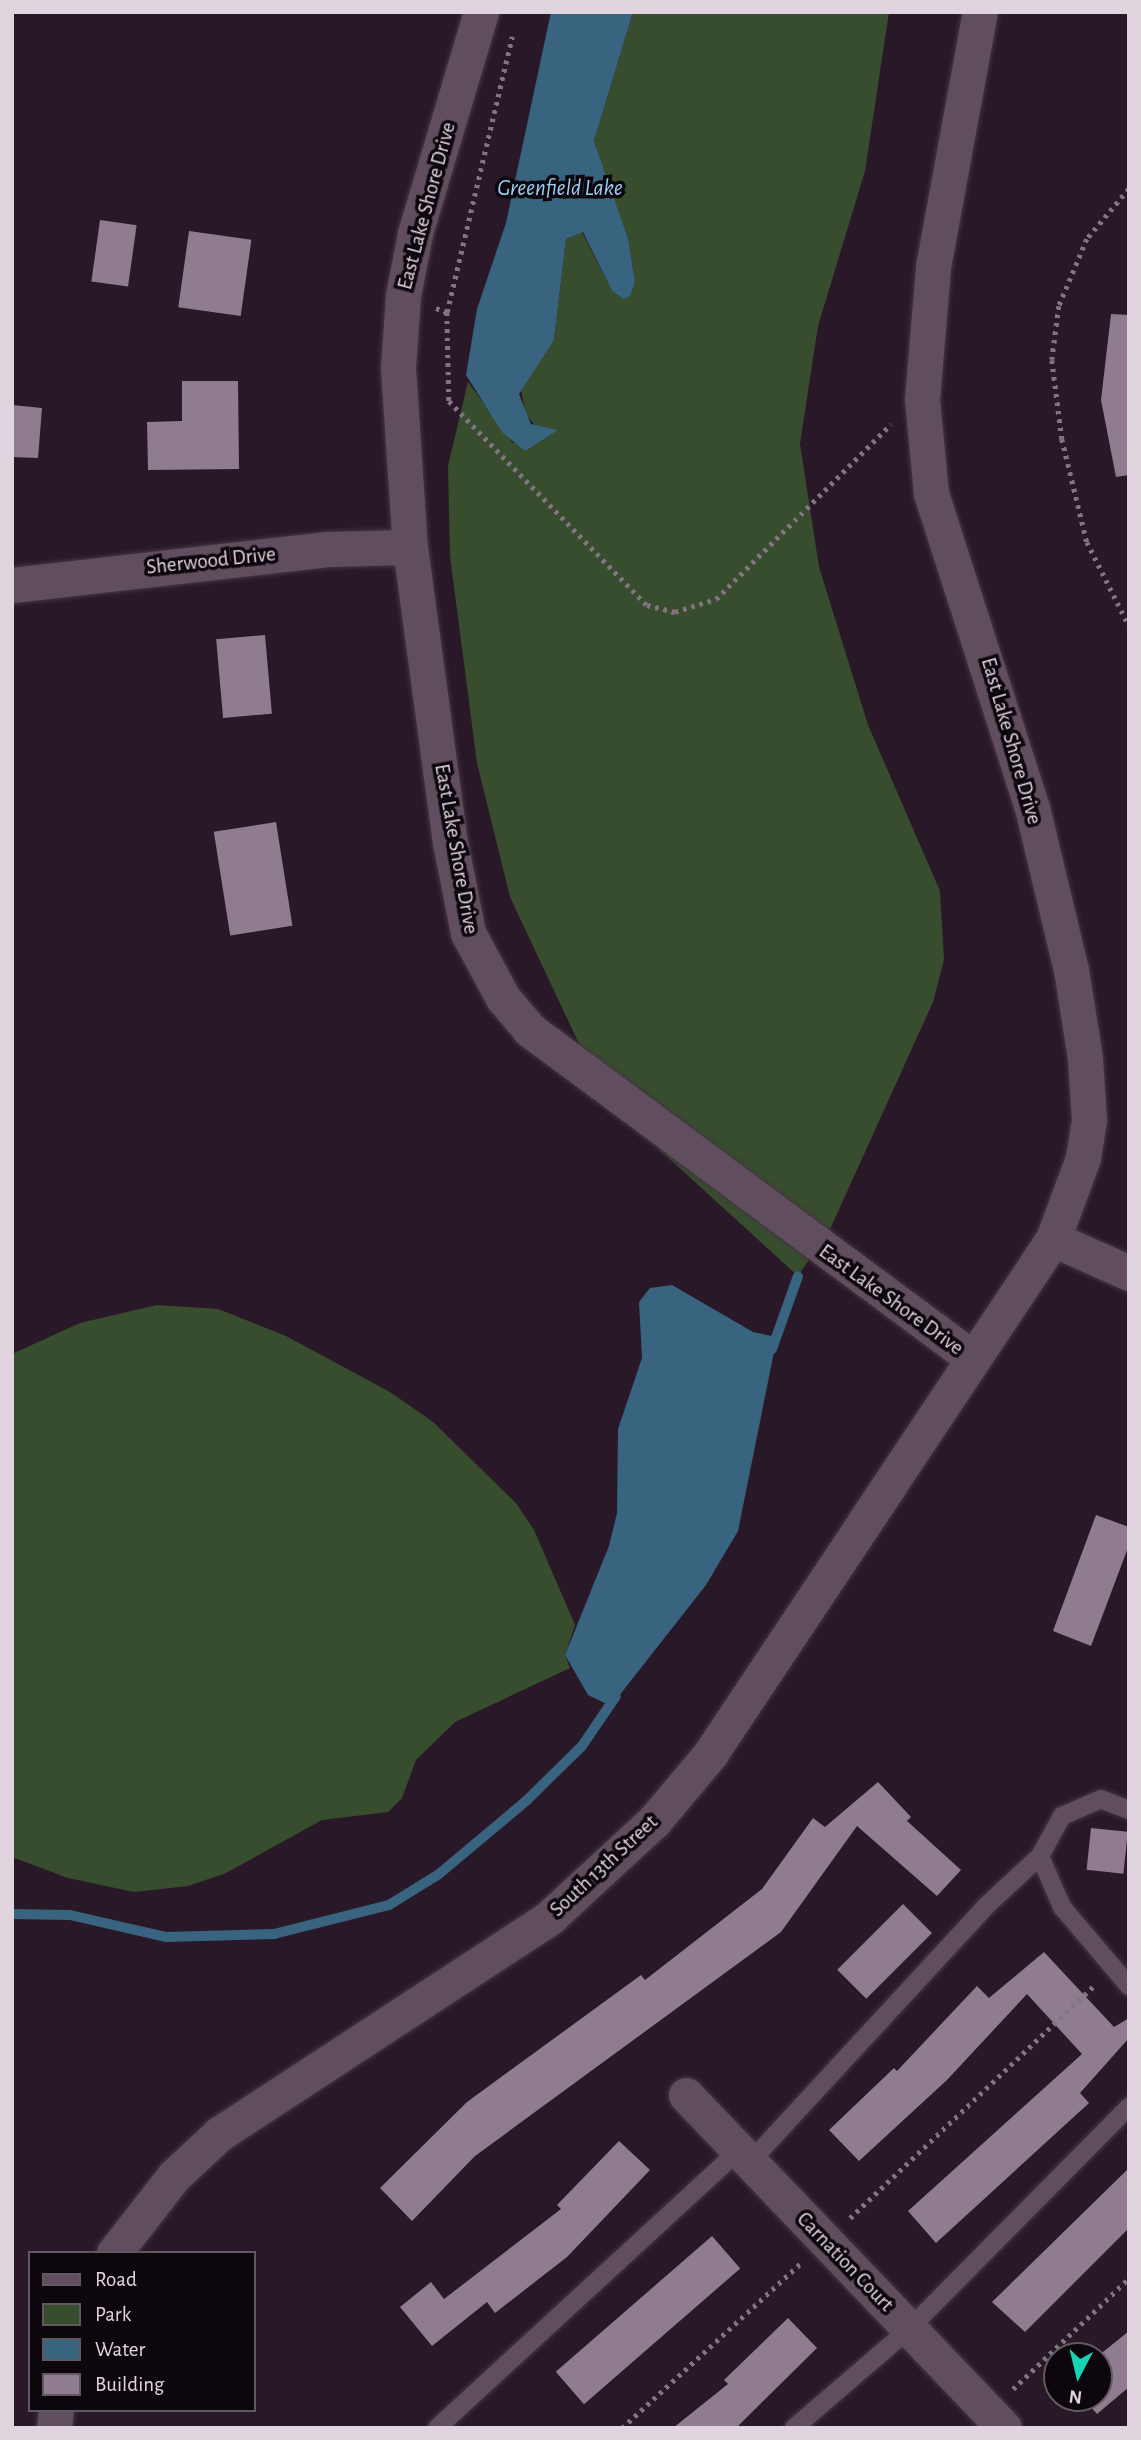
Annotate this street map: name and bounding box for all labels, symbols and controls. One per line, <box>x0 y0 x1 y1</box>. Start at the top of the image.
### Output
street label: East Lake Shore Drive <box>393 119 461 293</box>
water label: Greenfield Lake <box>497 175 623 203</box>
street label: Sherwood Drive <box>145 542 277 580</box>
street label: East Lake Shore Drive <box>975 655 1047 827</box>
street label: East Lake Shore Drive <box>429 762 483 936</box>
street label: East Lake Shore Drive <box>814 1239 968 1361</box>
street label: South 13th Street <box>545 1810 663 1922</box>
street label: Carnation Court <box>791 2207 899 2317</box>
legend <box>28 2251 256 2412</box>
text: Road <box>95 2269 137 2290</box>
text: Park <box>95 2304 131 2325</box>
text: Water <box>95 2339 145 2360</box>
north arrow <box>1043 2342 1113 2412</box>
text: Building <box>95 2374 164 2395</box>
text: N <box>1068 2386 1083 2407</box>

